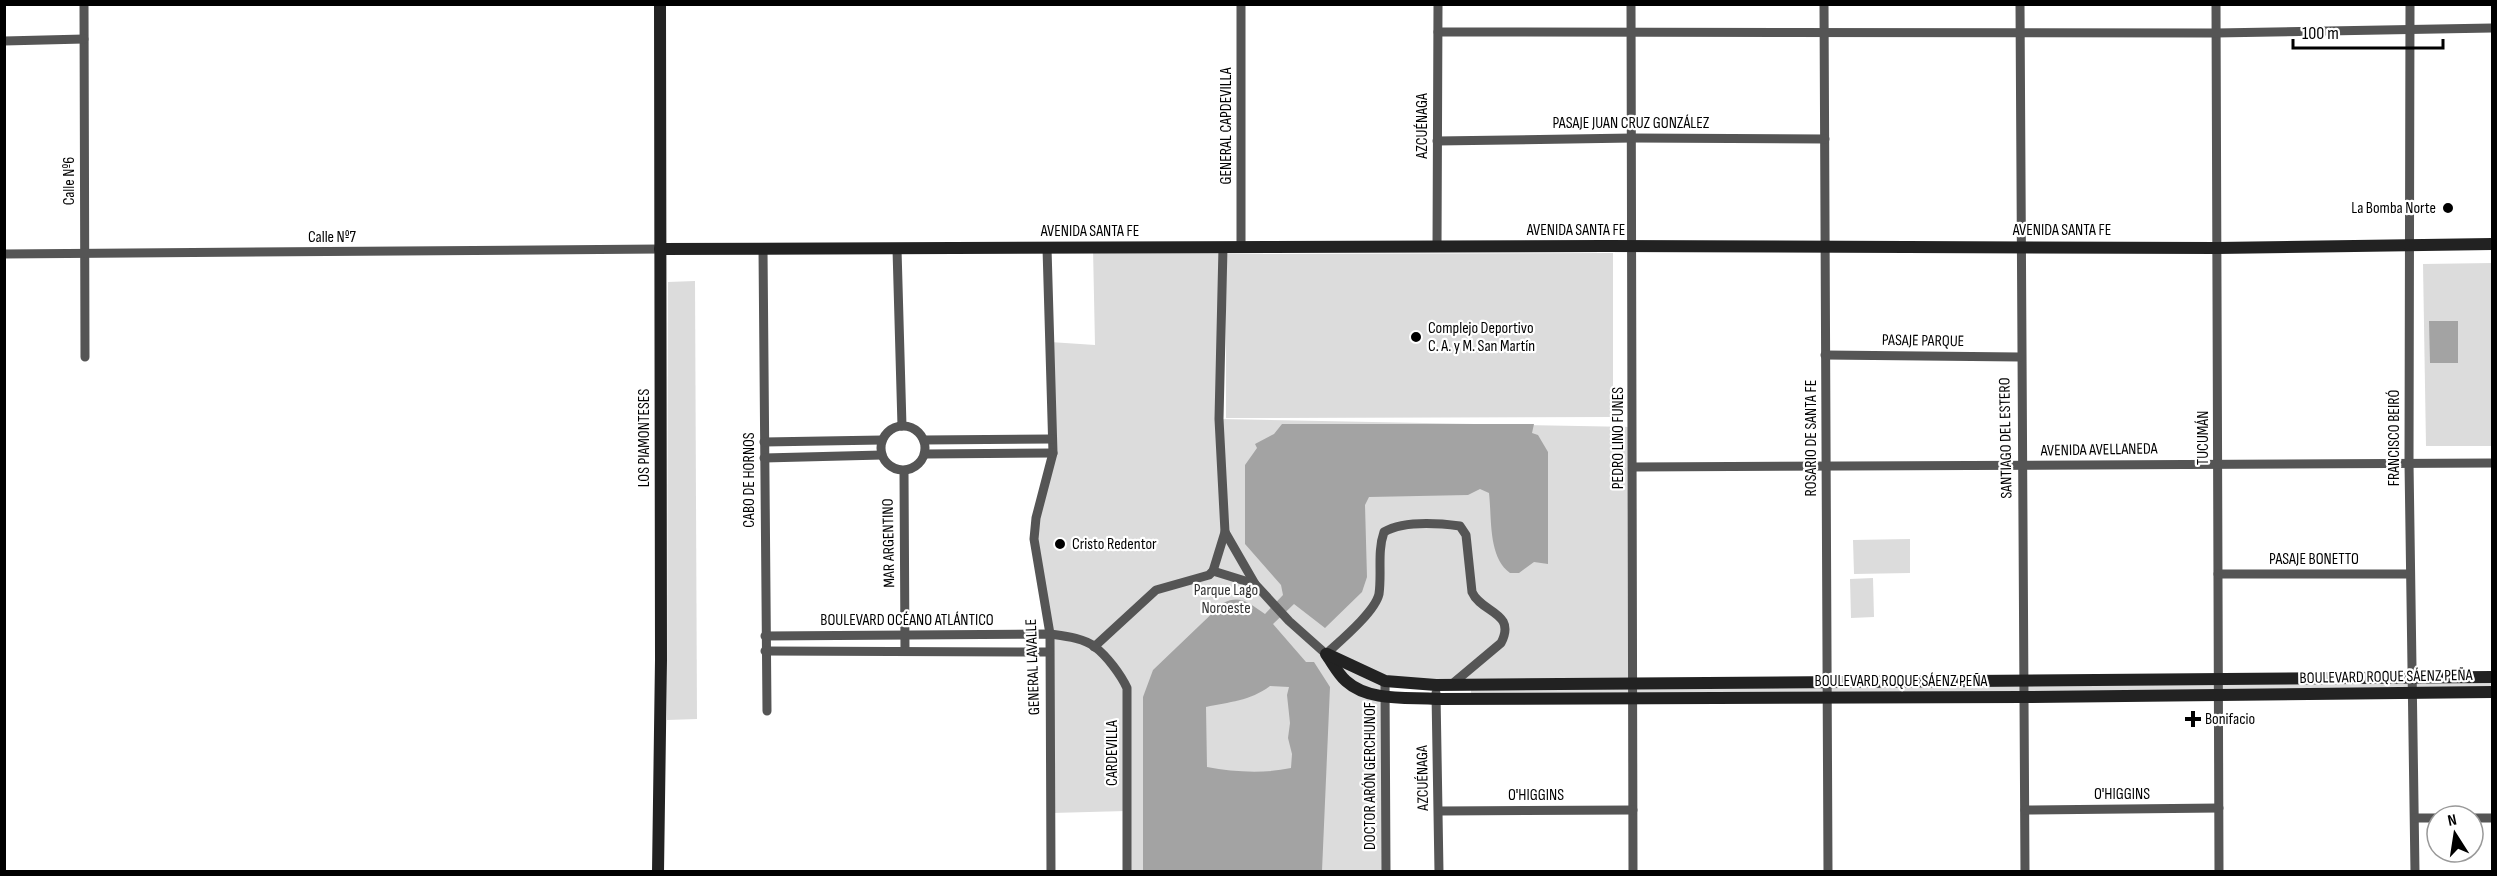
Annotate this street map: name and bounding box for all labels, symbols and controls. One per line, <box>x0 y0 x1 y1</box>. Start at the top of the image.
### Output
scale bar <box>2293 12 2443 50</box>
text: 100 m <box>2302 23 2339 44</box>
street label: GENERAL CAPDEVILLA <box>1217 67 1236 185</box>
street label: AZCUÉNAGA <box>1413 93 1432 160</box>
street label: PASAJE JUAN CRUZ GONZÁLEZ <box>1552 114 1710 133</box>
street label: Calle Nº6 <box>60 157 79 205</box>
place label: La Bomba Norte <box>2351 199 2436 218</box>
marker: La Bomba Norte <box>2441 201 2455 215</box>
street label: AVENIDA SANTA FE <box>1526 221 1625 240</box>
street label: AVENIDA SANTA FE <box>2012 221 2111 240</box>
street label: AVENIDA SANTA FE <box>1040 222 1139 241</box>
street label: Calle Nº7 <box>308 228 357 247</box>
place label: Complejo Deportivo C. A. y M. San Martín <box>1428 319 1535 356</box>
marker: Complejo Deportivo C. A. y M. San Martín <box>1409 330 1423 344</box>
street label: PASAJE PARQUE <box>1882 331 1964 351</box>
street label: SANTIAGO DEL ESTERO <box>1995 377 2017 499</box>
street label: ROSARIO DE SANTA FE <box>1802 380 1821 496</box>
street label: PEDRO LINO FUNES <box>1609 387 1628 489</box>
street label: LOS PIAMONTESES <box>635 389 654 487</box>
street label: FRANCISCO BEIRÓ <box>2385 390 2404 486</box>
street label: TUCUMÁN <box>2194 411 2213 465</box>
street label: CABO DE HORNOS <box>740 432 759 528</box>
street label: AVENIDA AVELLANEDA <box>2039 439 2158 461</box>
street label: MAR ARGENTINO <box>879 498 899 588</box>
place label: Cristo Redentor <box>1072 535 1157 554</box>
marker: Cristo Redentor <box>1053 537 1067 551</box>
street label: PASAJE BONETTO <box>2269 550 2359 569</box>
park label: Parque Lago Noroeste <box>1194 581 1258 618</box>
street label: BOULEVARD OCÉANO ATLÁNTICO <box>820 611 994 630</box>
street label: GENERAL LAVALLE <box>1022 618 1044 716</box>
street label: BOULEVARD ROQUE SÁENZ PEÑA <box>2299 666 2473 688</box>
street label: BOULEVARD ROQUE SÁENZ PEÑA <box>1815 672 1988 691</box>
street label: DOCTOR ARÓN GERCHUNOF <box>1361 702 1380 850</box>
place label: Bonifacio <box>2205 710 2255 729</box>
marker: Bonifacio <box>2186 712 2200 726</box>
street label: CARDEVILLA <box>1103 720 1122 786</box>
street label: AZCUÉNAGA <box>1413 745 1433 812</box>
street label: O'HIGGINS <box>2094 785 2150 804</box>
street label: O'HIGGINS <box>1508 786 1564 805</box>
north arrow <box>2425 804 2485 864</box>
text: N <box>2446 811 2458 831</box>

